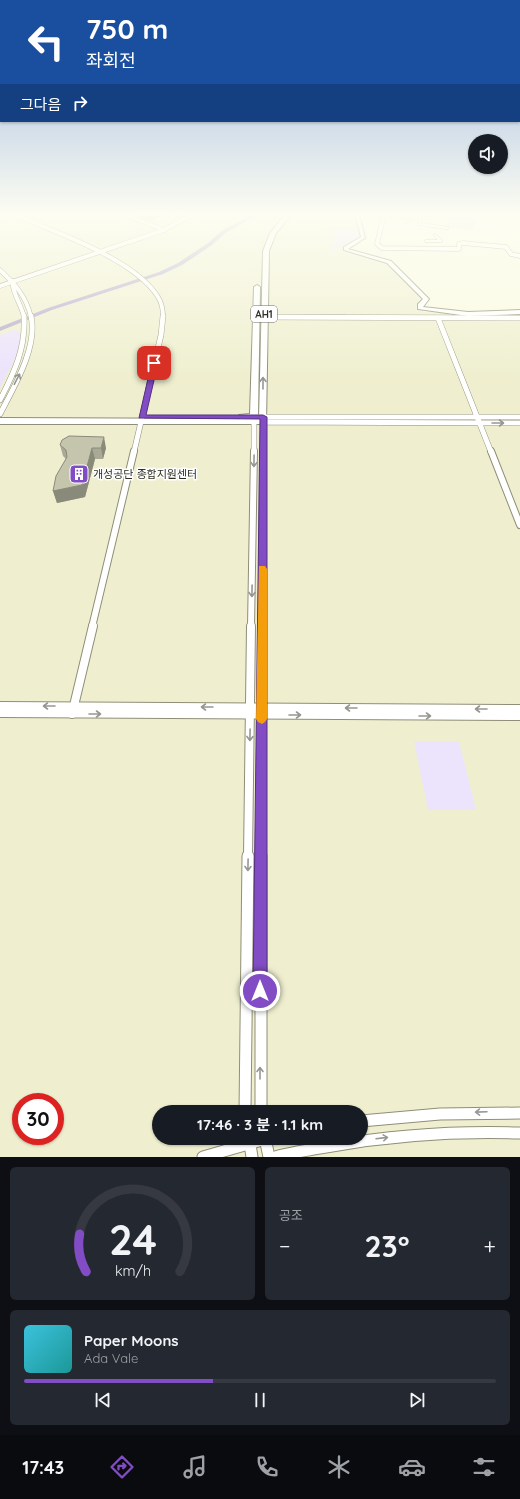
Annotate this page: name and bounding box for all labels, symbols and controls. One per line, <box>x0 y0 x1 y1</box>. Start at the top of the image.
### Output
text: 750 m <box>86 11 168 46</box>
icon: left <box>20 16 72 68</box>
text: 좌회전 <box>86 49 136 72</box>
icon: right <box>69 92 91 114</box>
text: 그다음 <box>20 95 61 114</box>
map controls <box>468 134 508 174</box>
button: sound <box>468 134 508 174</box>
road number: AH1 <box>251 306 277 322</box>
pin <box>137 346 171 380</box>
icon: arrive <box>143 352 165 374</box>
one-way arrow <box>14 374 22 386</box>
one-way arrow <box>259 377 267 390</box>
one-way arrow <box>491 419 504 427</box>
one-way arrow <box>250 454 257 467</box>
building icon: 개성공단 종합지원센터 <box>68 463 90 485</box>
place label: 개성공단 종합지원센터 <box>93 467 197 481</box>
one-way arrow <box>248 584 256 597</box>
one-way arrow <box>43 702 56 710</box>
one-way arrow <box>201 703 214 711</box>
one-way arrow <box>345 704 358 712</box>
one-way arrow <box>475 705 488 713</box>
one-way arrow <box>88 710 101 718</box>
one-way arrow <box>288 711 301 719</box>
one-way arrow <box>418 712 431 720</box>
one-way arrow <box>246 728 253 741</box>
one-way arrow <box>244 858 252 871</box>
position arrow <box>239 970 281 1012</box>
one-way arrow <box>256 1067 264 1080</box>
speed limit sign: 30 <box>12 1093 64 1145</box>
one-way arrow <box>475 1109 488 1116</box>
text: 17:46 · 3 분 · 1.1 km <box>197 1115 323 1134</box>
one-way arrow <box>375 1135 388 1142</box>
text: 공조 <box>279 1207 303 1223</box>
text: 24 <box>108 1212 157 1264</box>
text: 23° <box>365 1227 410 1265</box>
text: − <box>279 1232 290 1260</box>
text: + <box>484 1232 496 1260</box>
text: km/h <box>114 1261 151 1279</box>
text: Paper Moons <box>84 1331 179 1350</box>
text: Ada Vale <box>84 1350 138 1366</box>
icon: previous <box>92 1389 114 1411</box>
icon: pause <box>249 1389 271 1411</box>
icon: next <box>406 1389 428 1411</box>
icon: directions <box>108 1453 136 1481</box>
icon: music <box>181 1453 209 1481</box>
icon: phone <box>253 1453 281 1481</box>
icon: climate <box>325 1453 353 1481</box>
icon: car <box>398 1453 426 1481</box>
icon: filters <box>470 1453 498 1481</box>
text: 17:43 <box>22 1456 64 1479</box>

